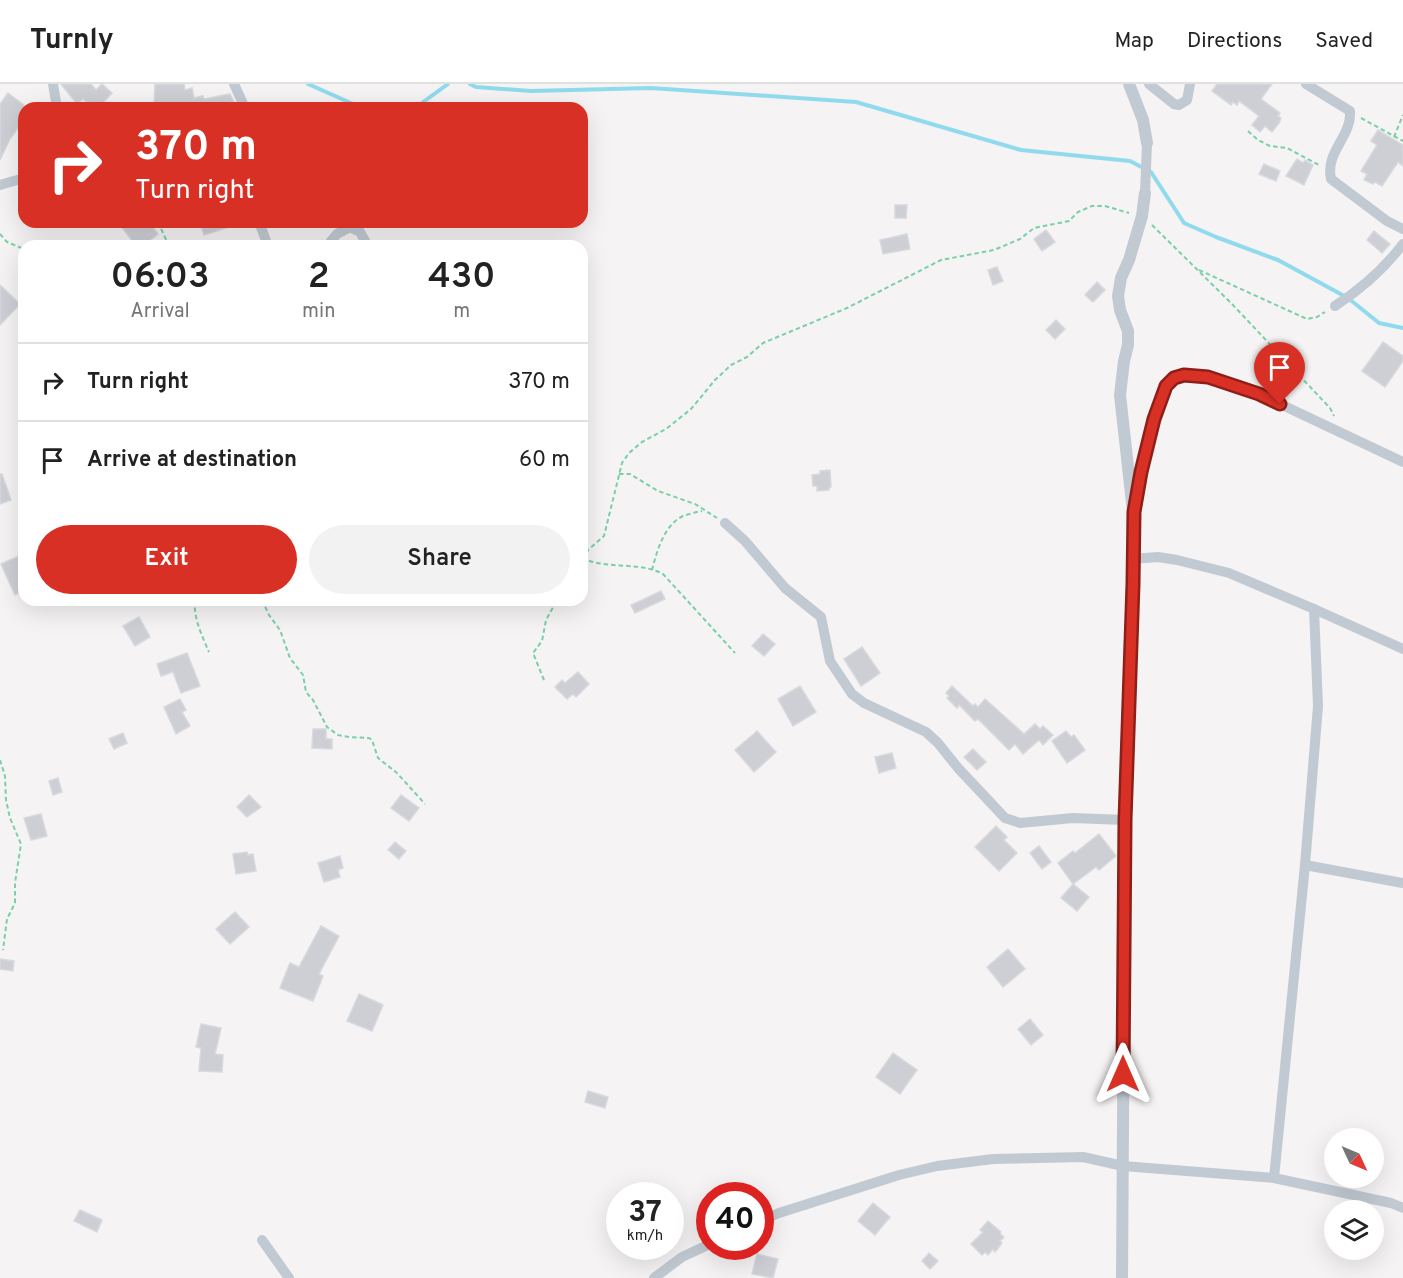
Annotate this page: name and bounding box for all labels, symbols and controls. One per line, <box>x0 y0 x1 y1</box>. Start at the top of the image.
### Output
text: Turnly <box>30 23 114 59</box>
text: Map <box>1114 28 1154 55</box>
text: Directions <box>1187 28 1282 55</box>
text: Saved <box>1315 28 1373 55</box>
text: 370 m <box>135 122 257 175</box>
icon: right <box>36 126 114 204</box>
text: Turn right <box>135 174 254 208</box>
text: 06:03 <box>111 255 210 301</box>
text: 2 <box>308 255 330 301</box>
text: 430 <box>428 255 495 301</box>
text: Arrival <box>130 299 190 325</box>
text: min <box>302 299 335 325</box>
text: m <box>453 299 470 325</box>
pin <box>1254 342 1305 404</box>
icon: arrive <box>1263 351 1296 384</box>
icon: right <box>36 366 69 399</box>
text: Turn right <box>87 369 189 396</box>
text: 370 m <box>508 369 570 396</box>
icon: arrive <box>36 444 69 477</box>
text: Arrive at destination <box>87 447 297 474</box>
text: 60 m <box>519 447 570 474</box>
button: Exit <box>36 525 297 594</box>
button: Share <box>309 525 570 594</box>
position arrow <box>1091 1042 1155 1106</box>
north arrow <box>1324 1128 1384 1188</box>
map controls <box>1324 1128 1384 1260</box>
speed limit sign: 40 <box>696 1182 774 1260</box>
text: 37 <box>628 1195 662 1232</box>
button: layers <box>1324 1200 1384 1260</box>
text: km/h <box>627 1227 663 1246</box>

